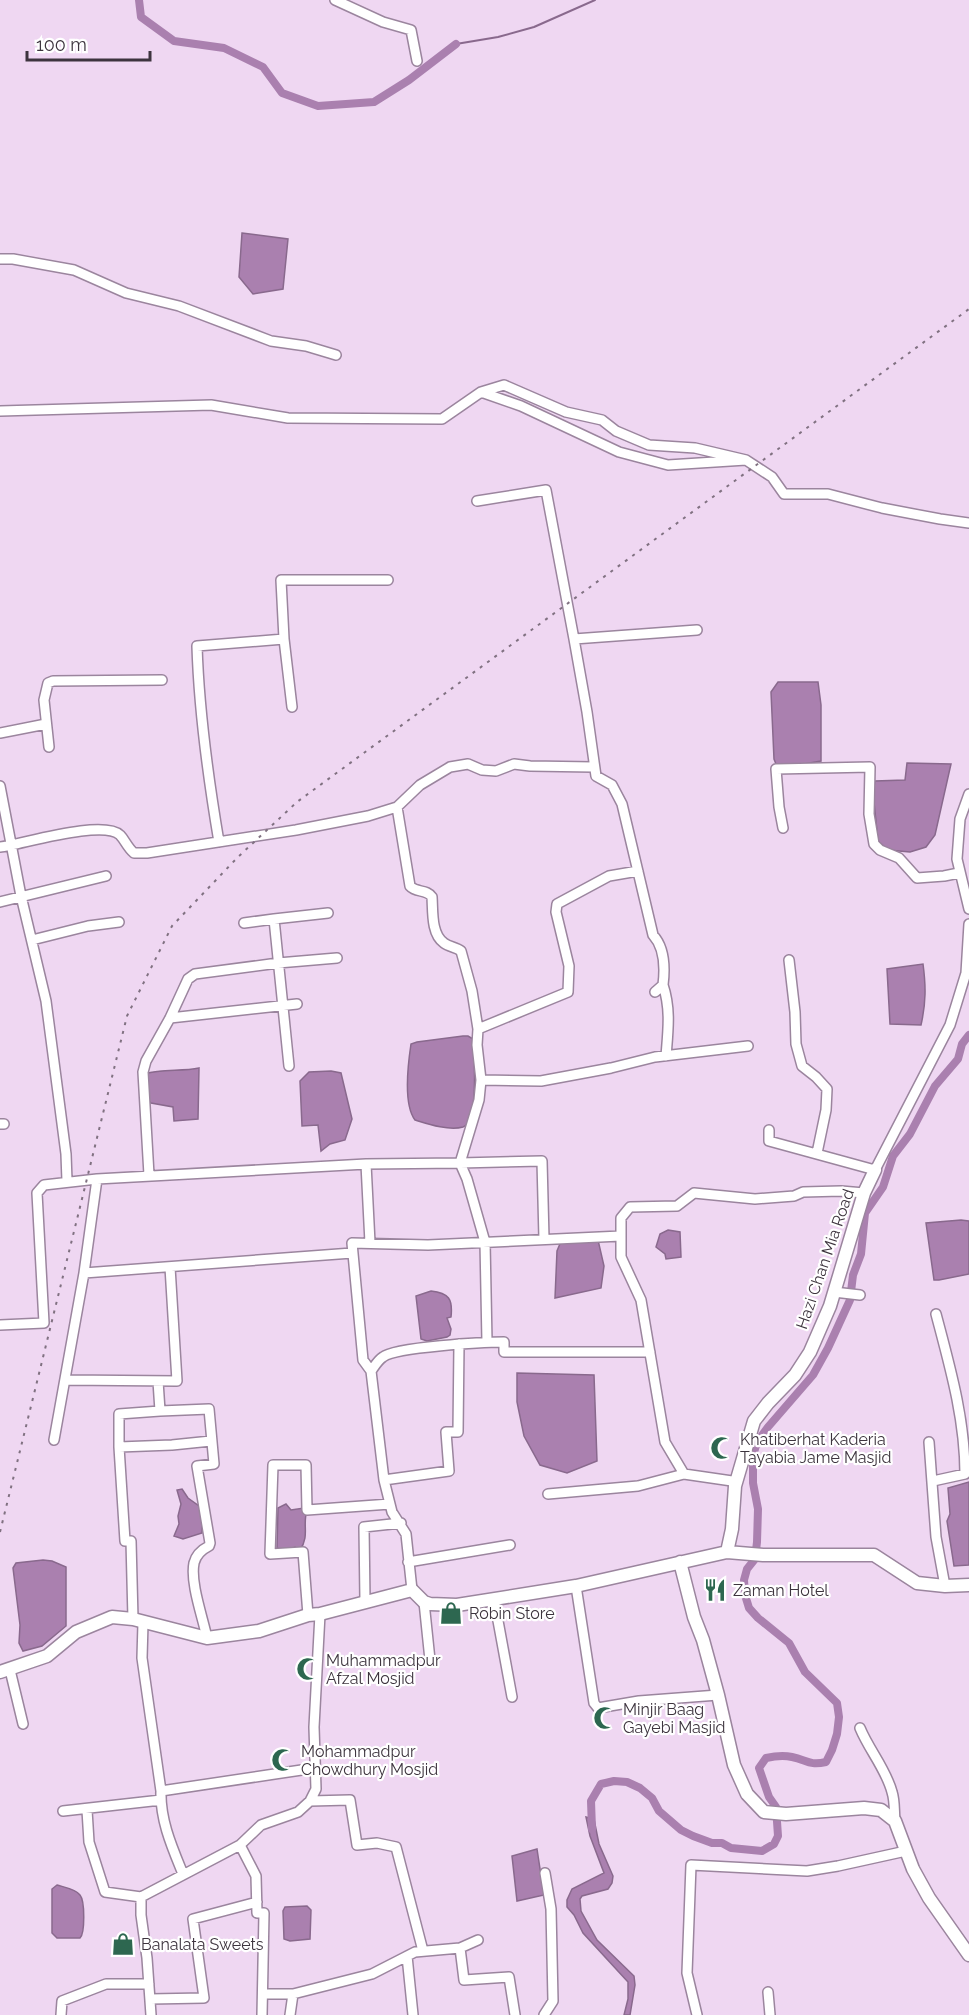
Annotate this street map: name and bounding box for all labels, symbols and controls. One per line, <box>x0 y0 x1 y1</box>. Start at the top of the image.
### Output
scale bar <box>27 24 150 62</box>
text: 100 m <box>36 34 87 55</box>
street label: Hazi Chan Mia Road <box>792 1186 858 1332</box>
place label: Khatiberhat Kaderia Tayabia Jame Masjid <box>740 1430 891 1467</box>
mosque icon: Khatiberhat Kaderia Tayabia Jame Masjid <box>709 1435 735 1461</box>
restaurant icon: Zaman Hotel <box>702 1577 728 1603</box>
place label: Zaman Hotel <box>733 1581 829 1600</box>
shop icon: Robin Store <box>438 1600 464 1626</box>
place label: Robin Store <box>469 1604 555 1623</box>
place label: Muhammadpur Afzal Mosjid <box>326 1651 441 1688</box>
mosque icon: Muhammadpur Afzal Mosjid <box>295 1656 321 1682</box>
place label: Minjir Baag Gayebi Masjid <box>623 1700 726 1737</box>
mosque icon: Minjir Baag Gayebi Masjid <box>592 1705 618 1731</box>
place label: Mohammadpur Chowdhury Mosjid <box>301 1742 438 1779</box>
mosque icon: Mohammadpur Chowdhury Mosjid <box>270 1747 296 1773</box>
shop icon: Banalata Sweets <box>110 1931 136 1957</box>
place label: Banalata Sweets <box>141 1935 264 1954</box>

